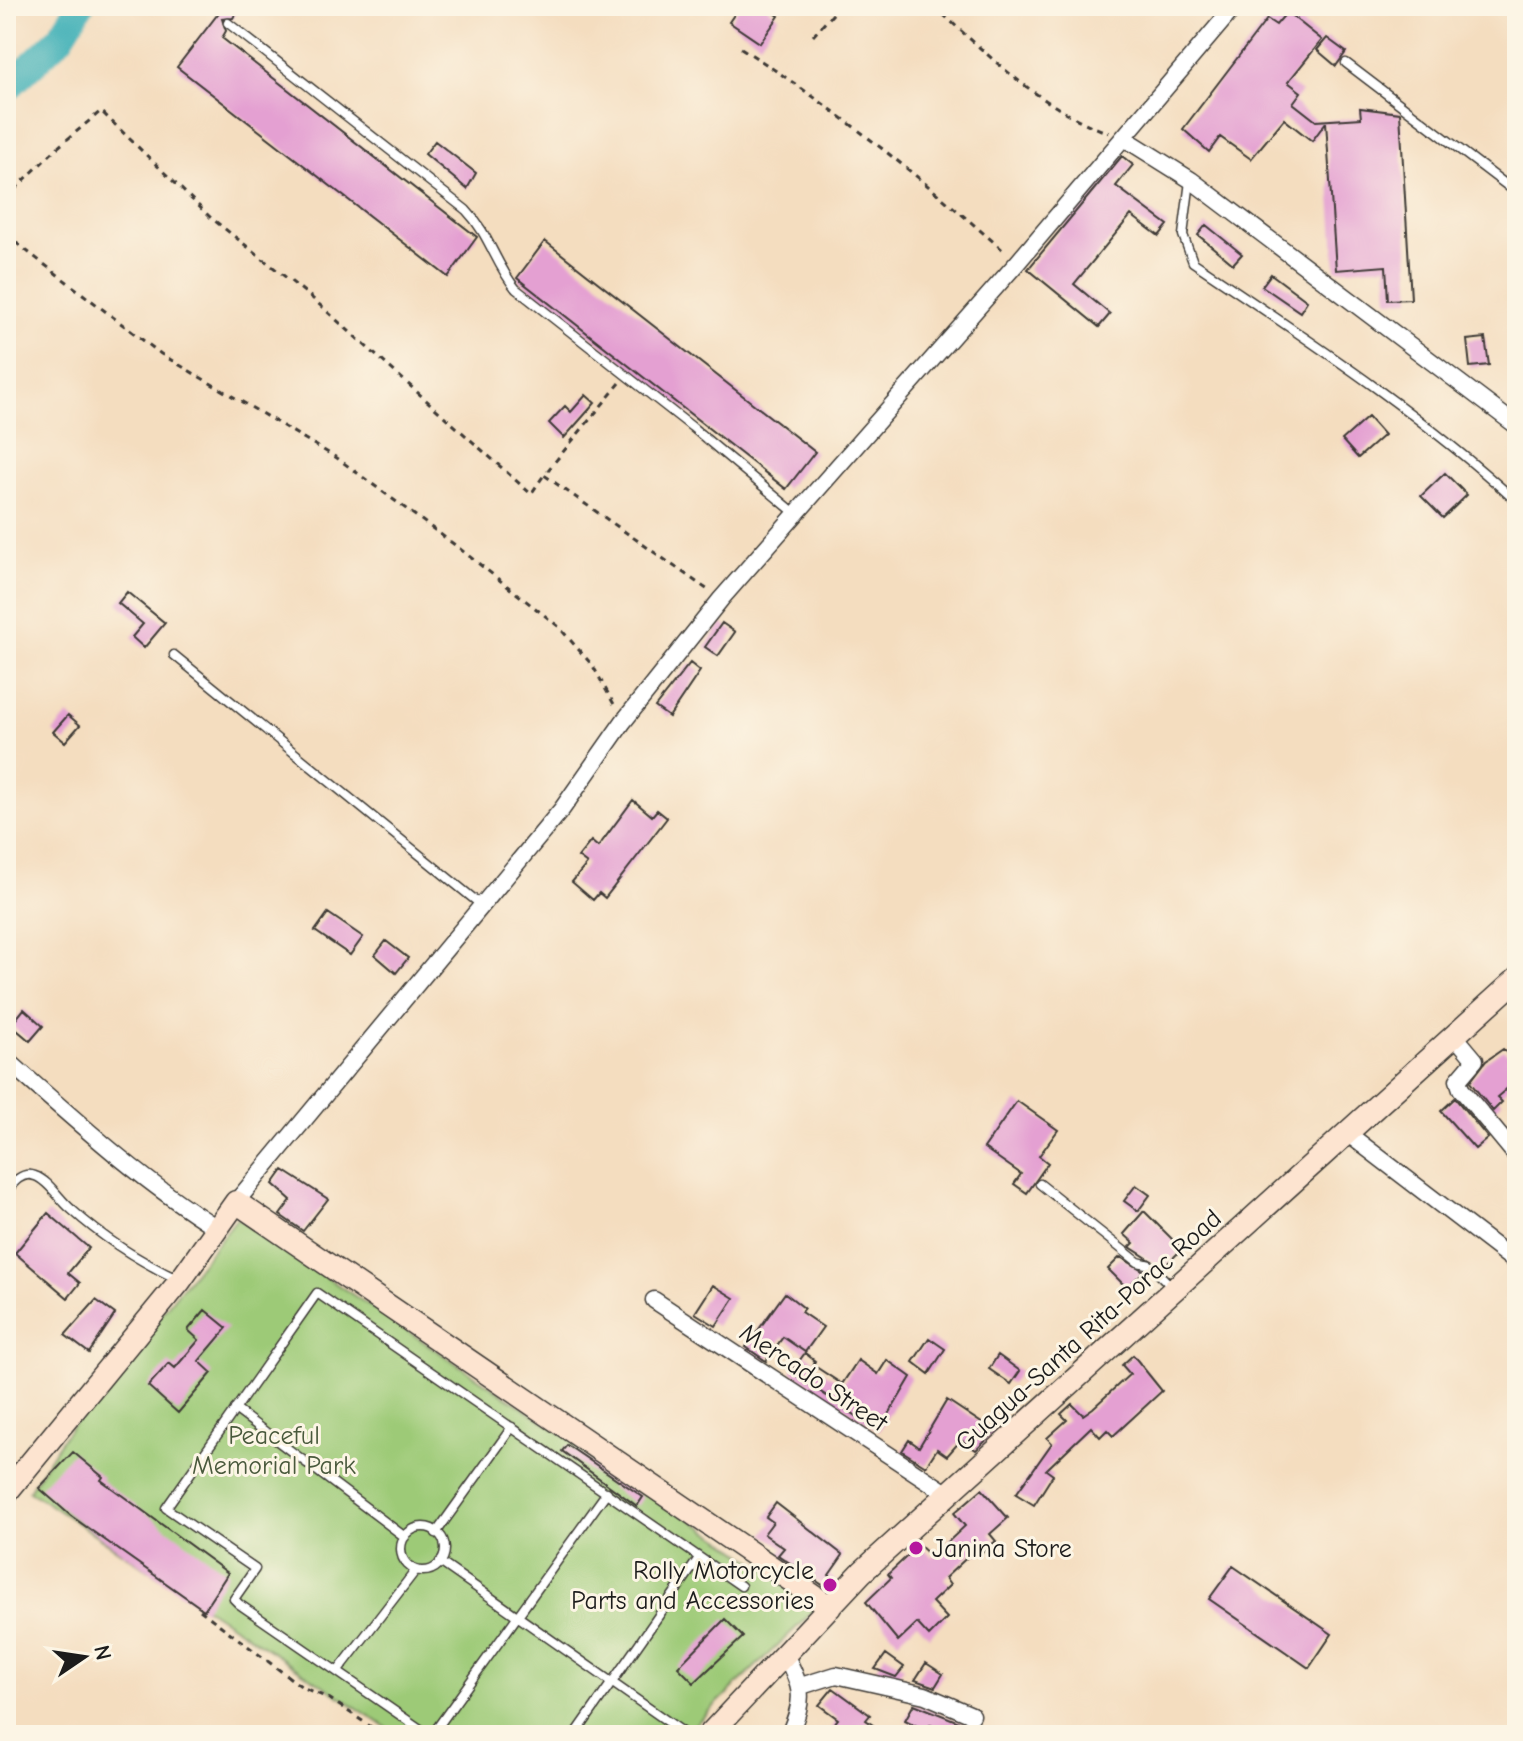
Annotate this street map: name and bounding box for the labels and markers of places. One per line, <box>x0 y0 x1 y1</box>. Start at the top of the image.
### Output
place label: Janina Store <box>932 1534 1072 1564</box>
marker: Janina Store <box>907 1539 925 1557</box>
place label: Rolly Motorcycle Parts and Accessories <box>571 1556 814 1616</box>
marker: Rolly Motorcycle Parts and Accessories <box>821 1576 839 1594</box>

